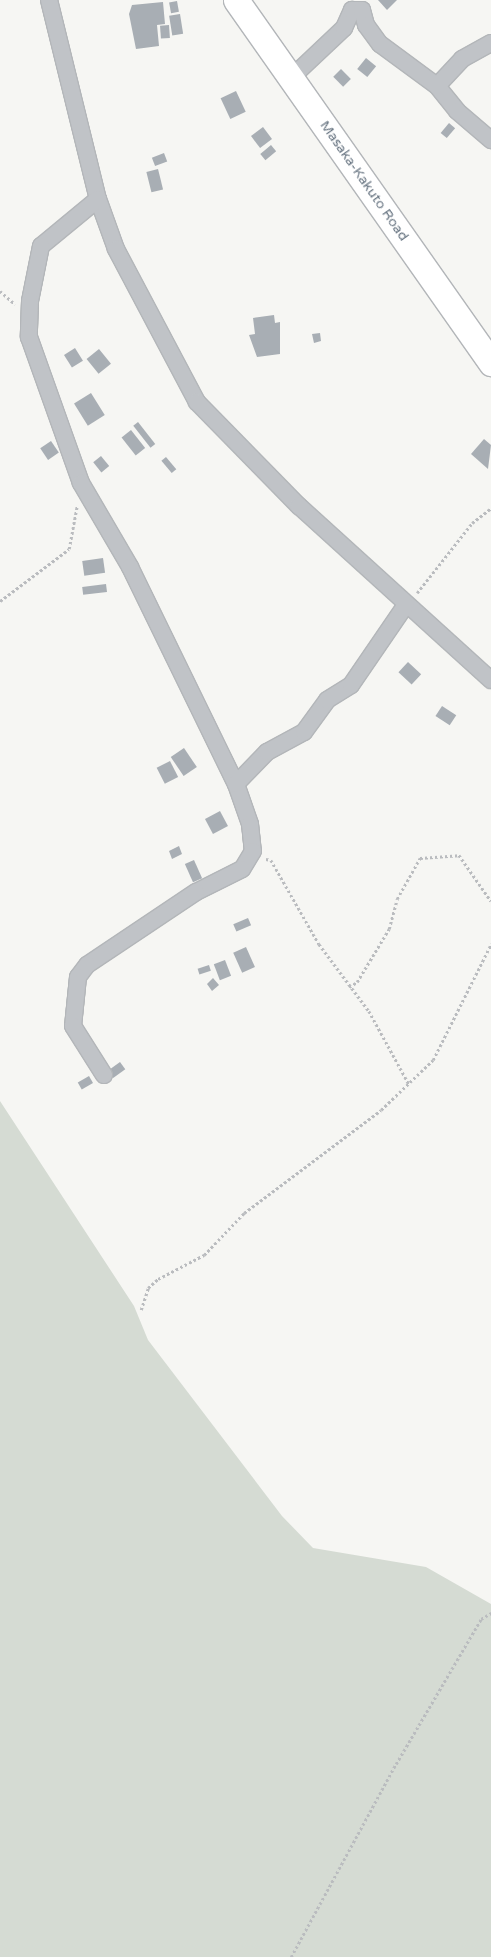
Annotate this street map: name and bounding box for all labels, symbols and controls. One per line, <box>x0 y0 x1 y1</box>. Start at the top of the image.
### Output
street label: Masaka-Kakuto Road <box>316 118 412 244</box>

